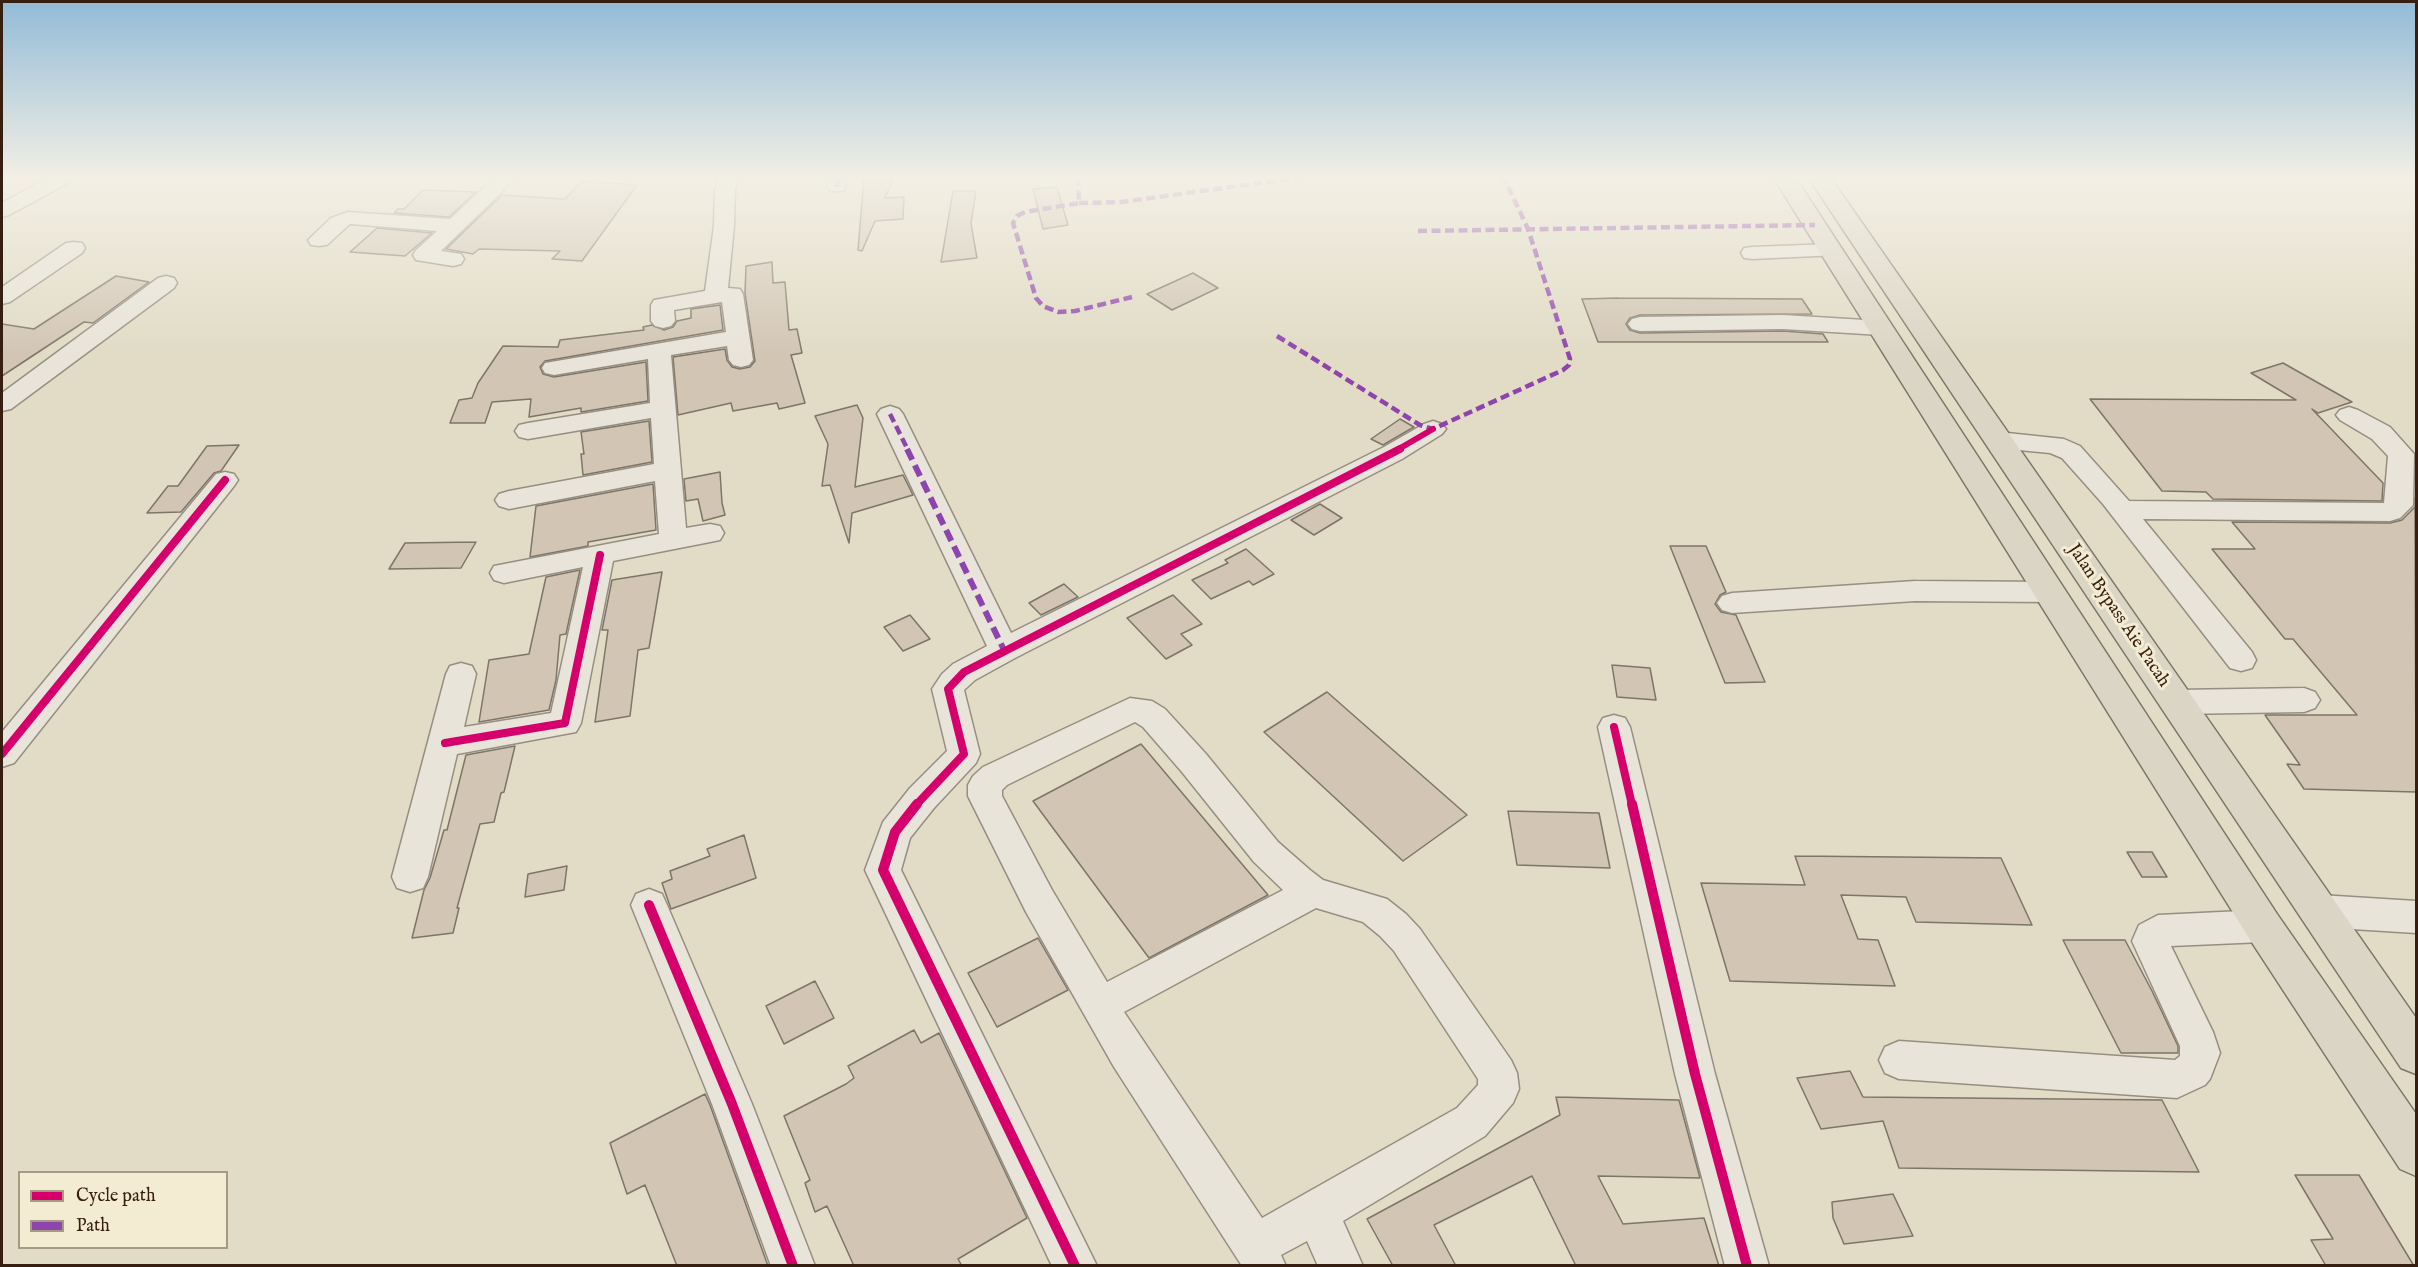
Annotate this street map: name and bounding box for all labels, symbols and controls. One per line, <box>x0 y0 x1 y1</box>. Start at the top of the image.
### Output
street label: Jalan Bypass Aie Pacah <box>2062 540 2174 692</box>
legend <box>18 1171 228 1249</box>
text: Cycle path <box>76 1185 156 1208</box>
text: Path <box>76 1215 110 1238</box>

